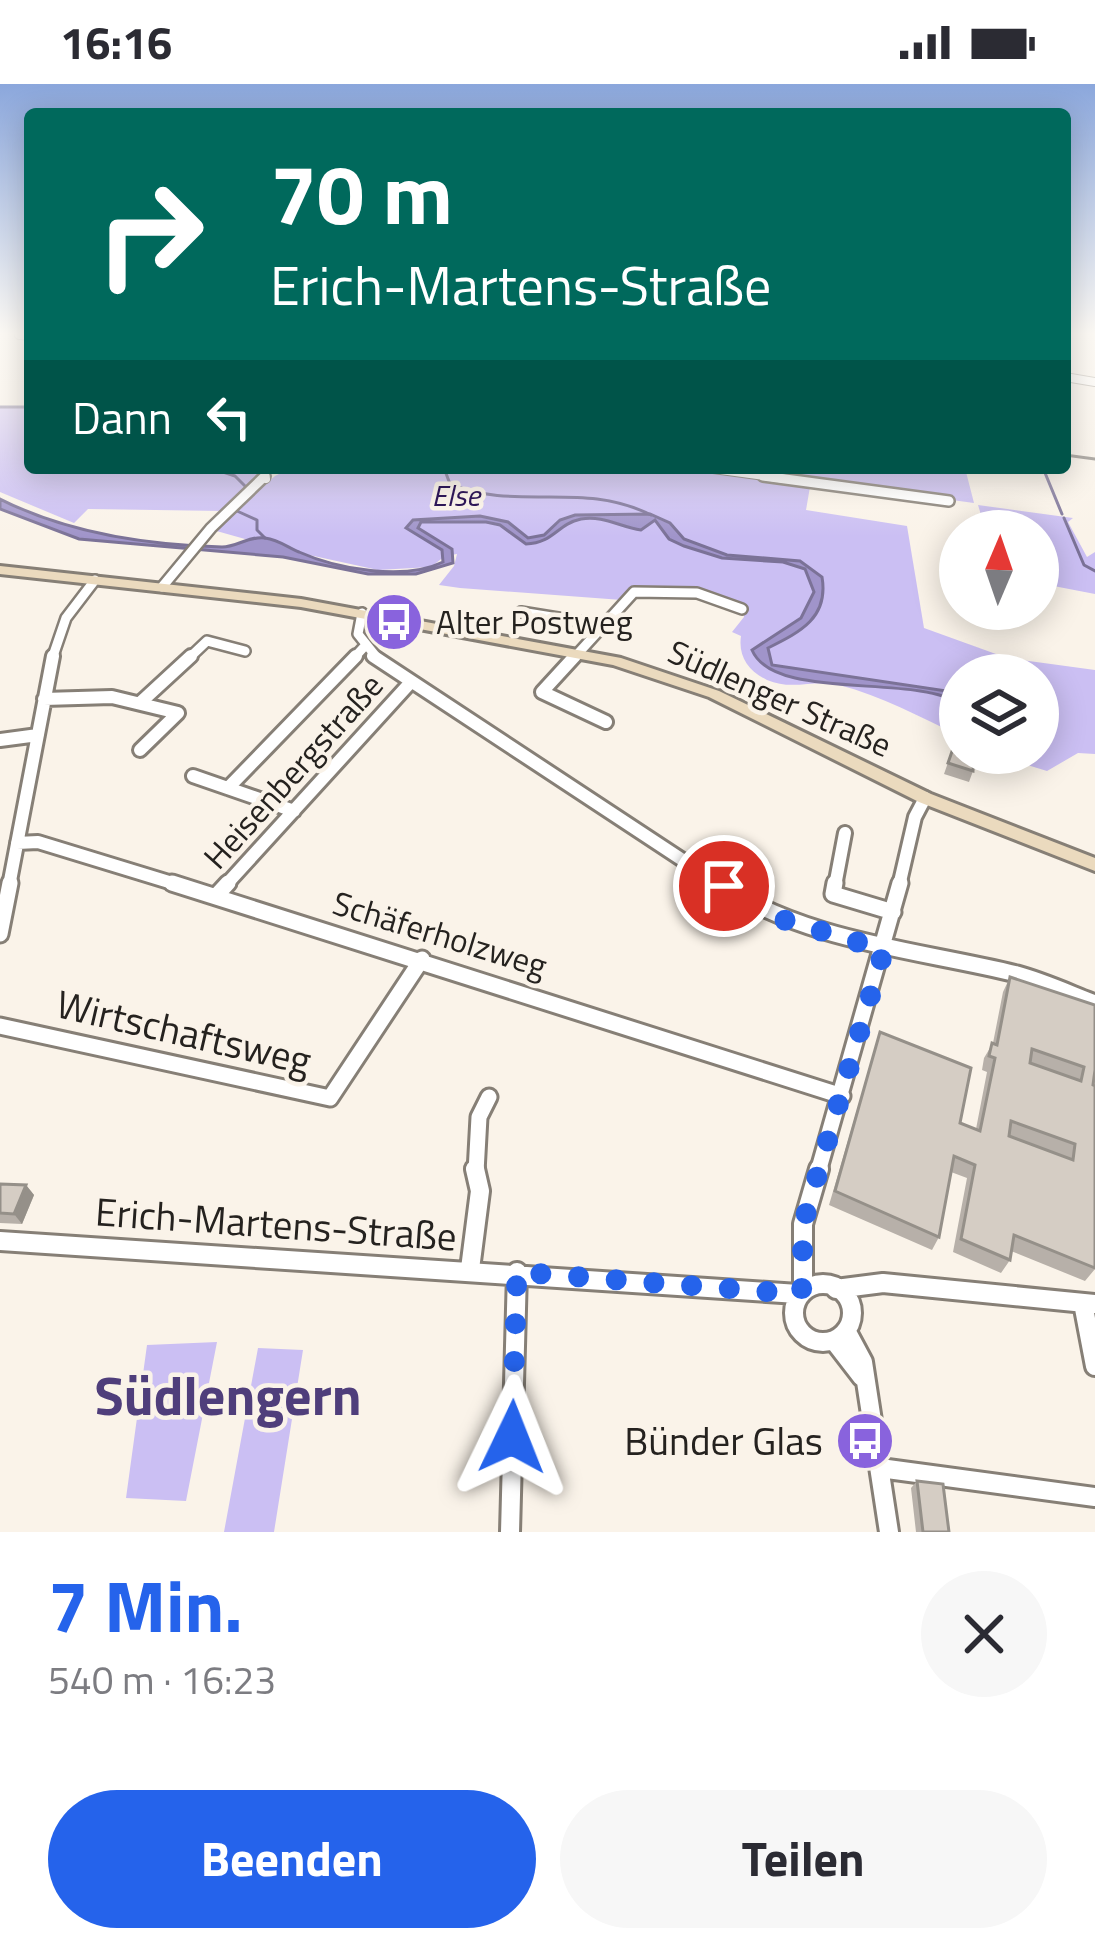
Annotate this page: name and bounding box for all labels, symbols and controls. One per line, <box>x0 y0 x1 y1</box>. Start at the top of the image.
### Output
text: 16:16 <box>60 8 172 76</box>
text: 70 m <box>270 129 453 257</box>
icon: right <box>72 156 228 312</box>
text: Erich-Martens-Straße <box>270 244 771 326</box>
text: Dann <box>72 383 172 451</box>
icon: left <box>196 384 262 450</box>
water label: Else <box>432 472 482 518</box>
north arrow <box>939 510 1059 630</box>
map controls <box>939 510 1059 774</box>
bus stop icon: Alter Postweg <box>363 591 425 653</box>
place label: Alter Postweg <box>436 597 633 647</box>
street label: Südlenger Straße <box>660 626 900 770</box>
button: layers <box>939 654 1059 774</box>
street label: Heisenbergstraße <box>191 662 395 880</box>
pin <box>673 835 775 937</box>
icon: arrive <box>691 853 757 919</box>
street label: Schäferholzweg <box>327 878 553 990</box>
street label: Wirtschaftsweg <box>51 974 317 1089</box>
street label: Erich-Martens-Straße <box>93 1181 459 1266</box>
district label: Südlengern <box>94 1354 362 1436</box>
position arrow <box>449 1374 575 1500</box>
bus stop icon: Bünder Glas <box>834 1410 896 1472</box>
place label: Bünder Glas <box>624 1411 823 1470</box>
text: 7 Min. <box>48 1550 243 1660</box>
button: close <box>921 1571 1047 1697</box>
text: 540 m · 16:23 <box>48 1650 276 1709</box>
button: Beenden <box>48 1790 536 1928</box>
button: Teilen <box>560 1790 1047 1928</box>

